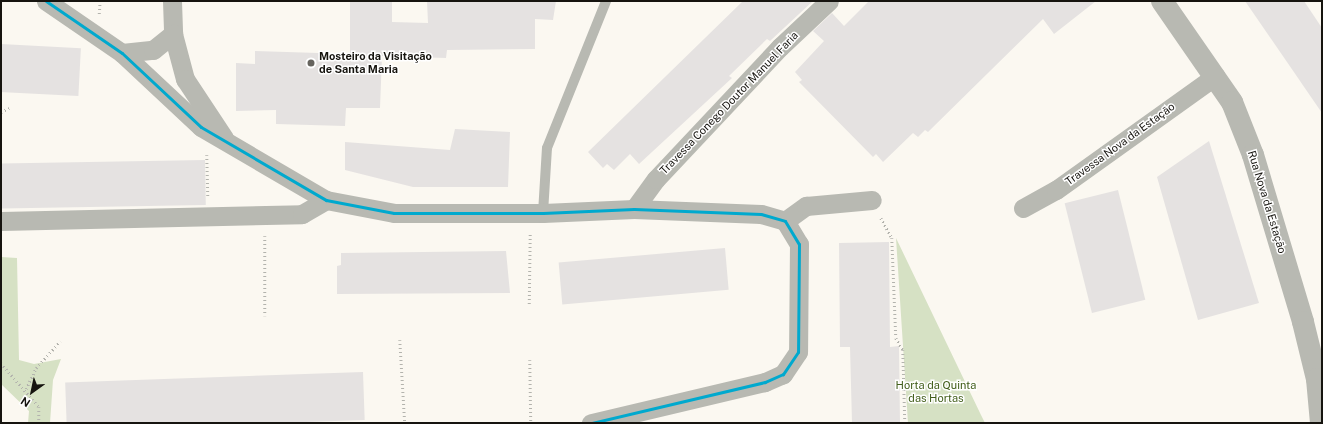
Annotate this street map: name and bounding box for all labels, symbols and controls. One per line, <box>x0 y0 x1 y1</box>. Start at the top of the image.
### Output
street label: Travessa Conego Doutor Manuel Faria <box>657 29 801 177</box>
place label: Mosteiro da Visitação de Santa Maria <box>319 50 432 76</box>
marker: Mosteiro da Visitação de Santa Maria <box>306 58 316 68</box>
street label: Travessa Nova da Estação <box>1063 100 1177 188</box>
street label: Rua Nova da Estação <box>1245 149 1289 255</box>
north arrow <box>12 372 52 412</box>
park label: Horta da Quinta das Hortas <box>896 379 976 405</box>
text: N <box>19 395 32 409</box>

